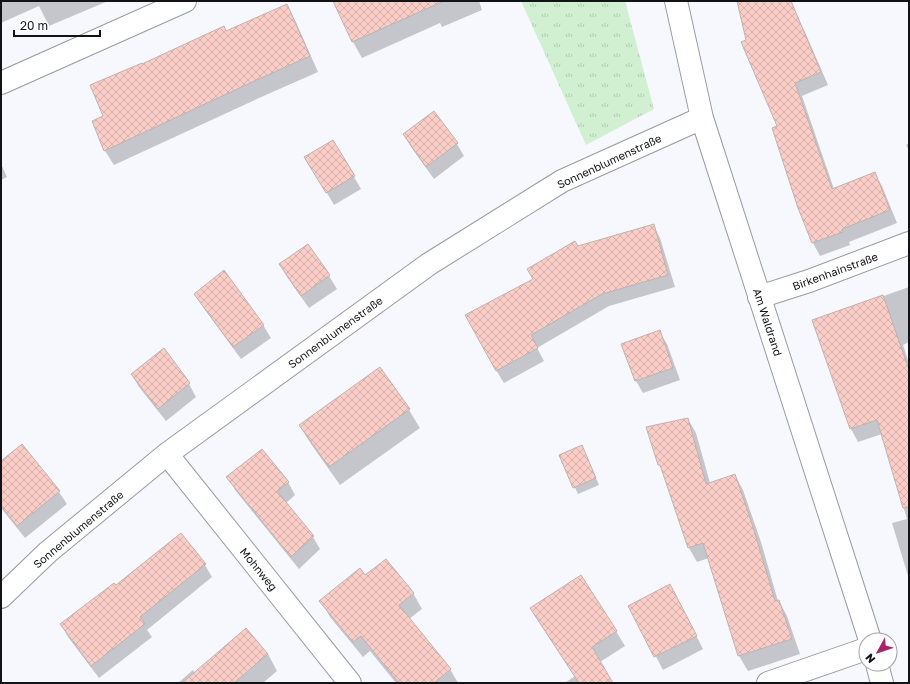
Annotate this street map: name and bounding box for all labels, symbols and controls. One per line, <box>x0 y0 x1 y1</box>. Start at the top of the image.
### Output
scale bar <box>14 12 100 38</box>
text: 20 m <box>20 18 48 33</box>
street label: Sonnenblumenstraße <box>555 131 663 191</box>
street label: Birkenhainstraße <box>791 250 879 292</box>
street label: Am Waldrand <box>751 287 785 357</box>
street label: Sonnenblumenstraße <box>285 293 385 371</box>
street label: Sonnenblumenstraße <box>30 488 126 570</box>
street label: Mohnweg <box>238 545 280 593</box>
north arrow <box>858 632 898 672</box>
text: N <box>862 651 878 666</box>

